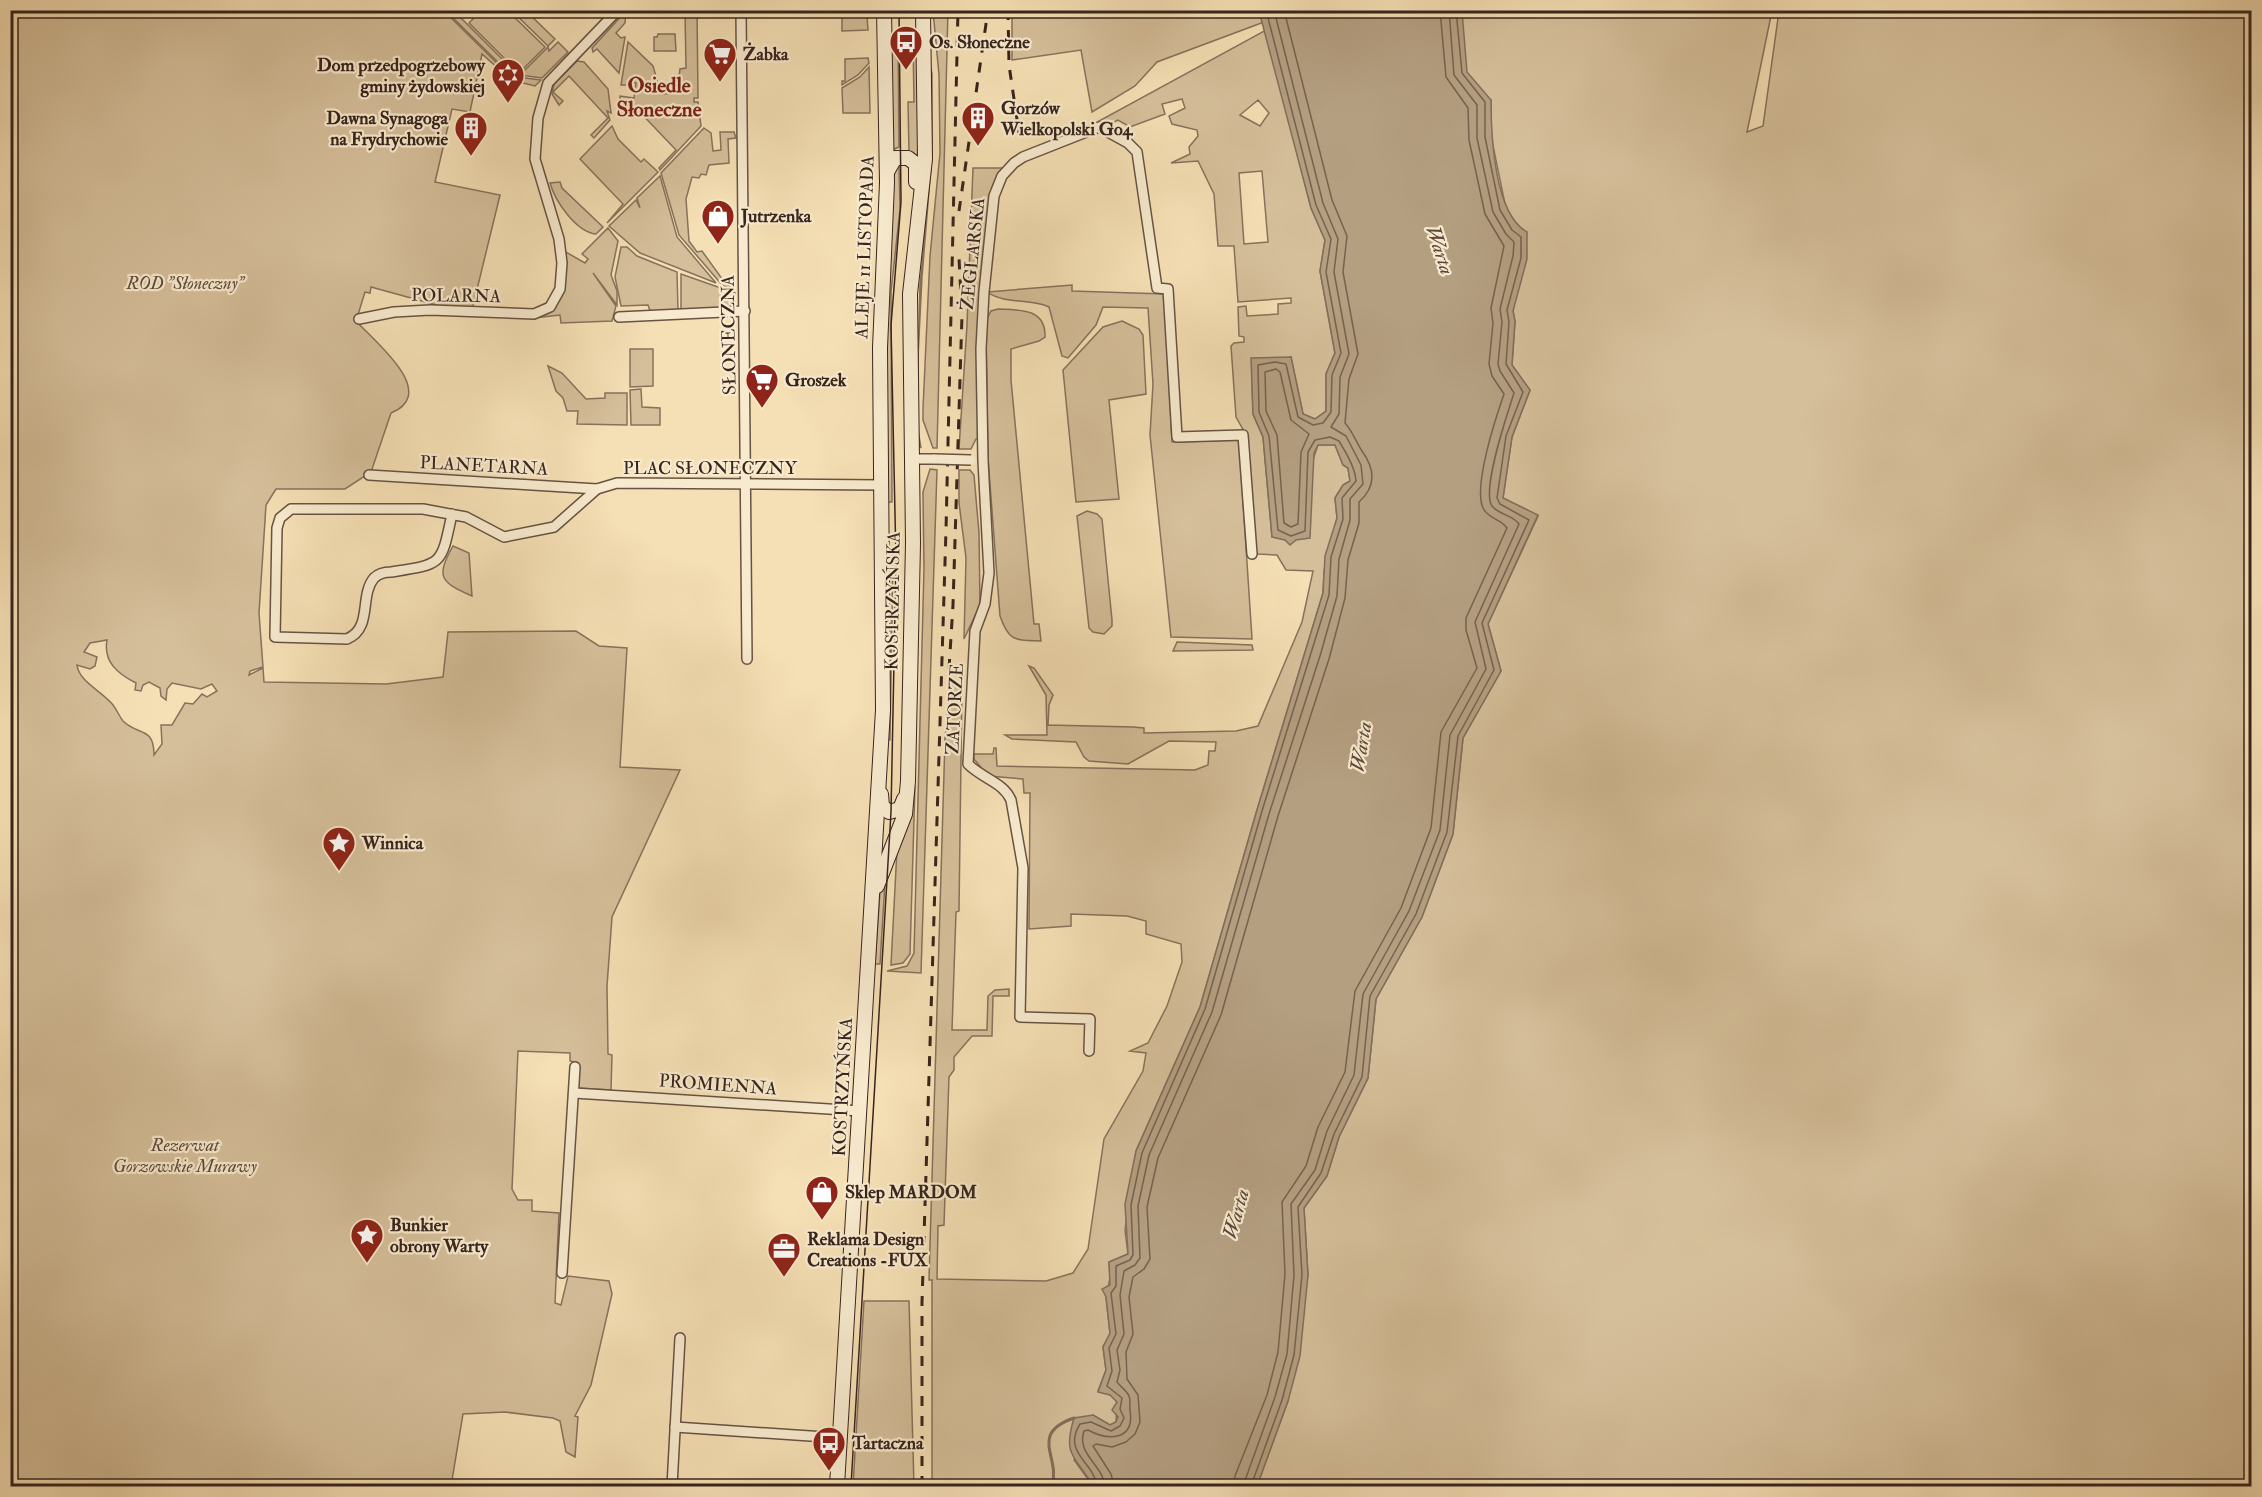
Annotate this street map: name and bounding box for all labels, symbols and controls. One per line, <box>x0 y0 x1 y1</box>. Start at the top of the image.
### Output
bus stop icon: Os. Słoneczne <box>888 24 924 71</box>
place label: Os. Słoneczne <box>929 31 1030 54</box>
supermarket icon: Żabka <box>702 36 738 83</box>
place label: Żabka <box>743 42 789 66</box>
place label: Dom przedpogrzebowy gminy żydowskiej <box>317 54 486 98</box>
synagogue icon: Dom przedpogrzebowy gminy żydowskiej <box>490 57 526 104</box>
district label: Osiedle Słoneczne <box>617 72 702 123</box>
place label: Gorzów Wielkopolski Go4 <box>1000 97 1134 141</box>
building icon: Gorzów Wielkopolski Go4 <box>960 100 996 147</box>
place label: Dawna Synagoga na Frydrychowie <box>326 107 449 151</box>
building icon: Dawna Synagoga na Frydrychowie <box>453 110 489 157</box>
street label: ALEJE 11 LISTOPADA <box>850 154 880 340</box>
street label: ŻEGLARSKA <box>955 196 990 312</box>
shop icon: Jutrzenka <box>700 198 736 245</box>
place label: Jutrzenka <box>740 205 812 228</box>
water label: Warta <box>1420 222 1460 278</box>
park label: ROD "Słoneczny" <box>125 272 245 295</box>
street label: SŁONECZNA <box>716 274 742 395</box>
street label: POLARNA <box>411 284 502 308</box>
supermarket icon: Groszek <box>744 362 780 409</box>
place label: Groszek <box>785 369 847 392</box>
street label: PLANETARNA <box>419 451 549 481</box>
street label: PLAC SŁONECZNY <box>623 457 798 480</box>
street label: KOSTRZYŃSKA <box>880 531 906 671</box>
street label: ZATORZE <box>941 663 969 755</box>
water label: Warta <box>1345 720 1377 774</box>
place icon: Winnica <box>321 825 357 872</box>
place label: Winnica <box>361 832 424 855</box>
street label: KOSTRZYŃSKA <box>828 1016 858 1157</box>
street label: PROMIENNA <box>658 1069 778 1101</box>
park label: Rezerwat Gorzowskie Murawy <box>113 1134 258 1178</box>
shop icon: Sklep MARDOM <box>804 1174 840 1221</box>
place label: Sklep MARDOM <box>845 1181 977 1204</box>
water label: Warta <box>1217 1186 1255 1242</box>
place label: Bunkier obrony Warty <box>390 1214 489 1258</box>
place icon: Bunkier obrony Warty <box>349 1217 385 1264</box>
place label: Reklama Design Creations -FUX <box>807 1228 928 1272</box>
office icon: Reklama Design Creations -FUX <box>766 1231 802 1278</box>
bus stop icon: Tartaczna <box>811 1425 847 1472</box>
place label: Tartaczna <box>851 1432 924 1455</box>

